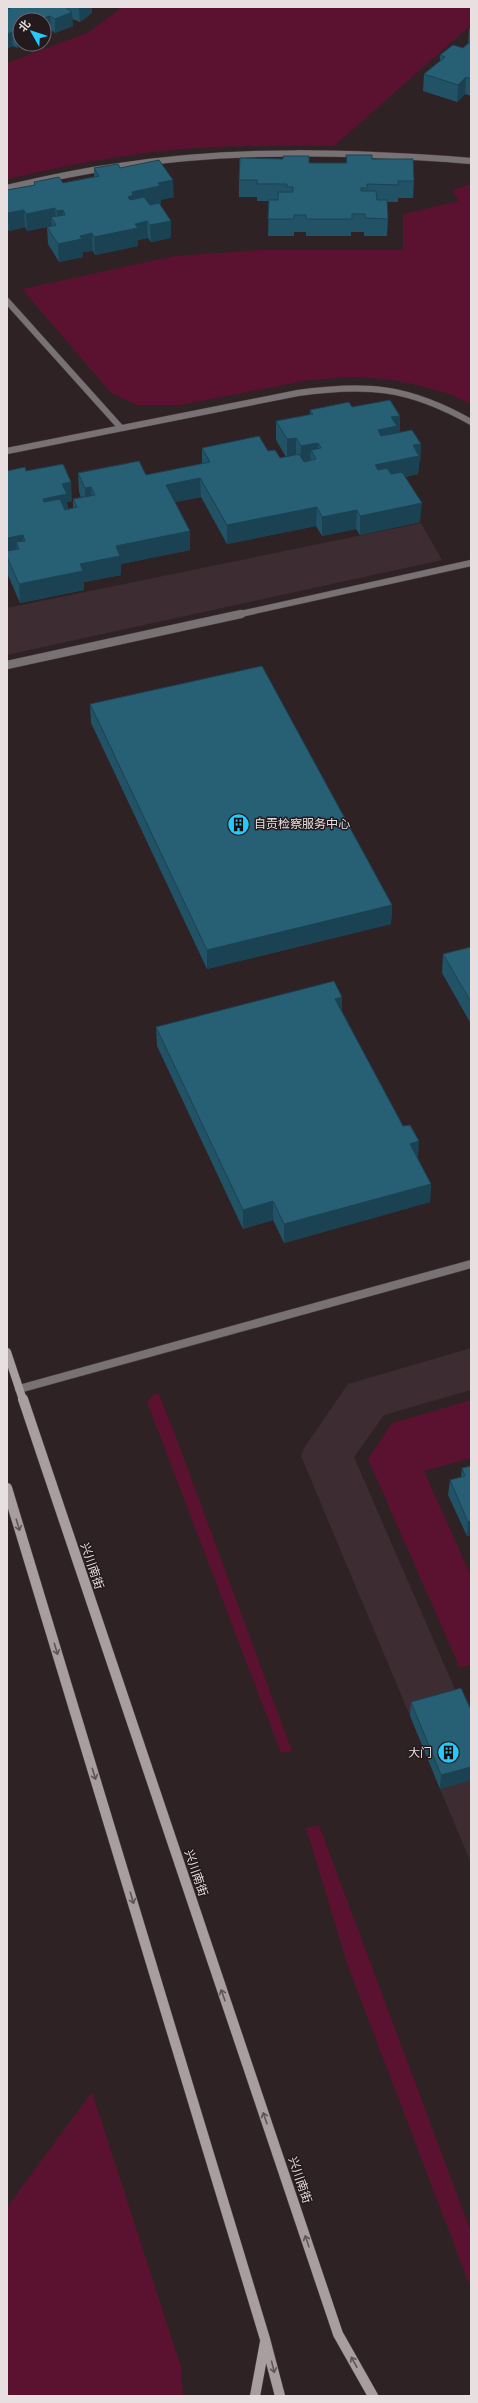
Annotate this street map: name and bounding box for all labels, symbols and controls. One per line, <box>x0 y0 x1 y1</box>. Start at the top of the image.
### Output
north arrow <box>12 12 52 52</box>
text: 北 <box>15 17 34 35</box>
building icon: 自贡检察服务中心 <box>225 811 251 837</box>
place label: 自贡检察服务中心 <box>254 816 350 832</box>
one-way arrow <box>15 1518 22 1531</box>
street label: 兴川南街 <box>77 1541 107 1591</box>
one-way arrow <box>53 1643 60 1656</box>
building icon: 大门 <box>435 1740 461 1766</box>
place label: 大门 <box>408 1745 432 1761</box>
one-way arrow <box>91 1767 98 1780</box>
street label: 兴川南街 <box>181 1848 211 1898</box>
one-way arrow <box>129 1891 136 1904</box>
one-way arrow <box>219 1989 227 2001</box>
one-way arrow <box>261 2112 268 2125</box>
street label: 兴川南街 <box>285 2155 315 2205</box>
one-way arrow <box>302 2236 310 2248</box>
one-way arrow <box>349 2356 357 2368</box>
one-way arrow <box>269 2361 277 2374</box>

